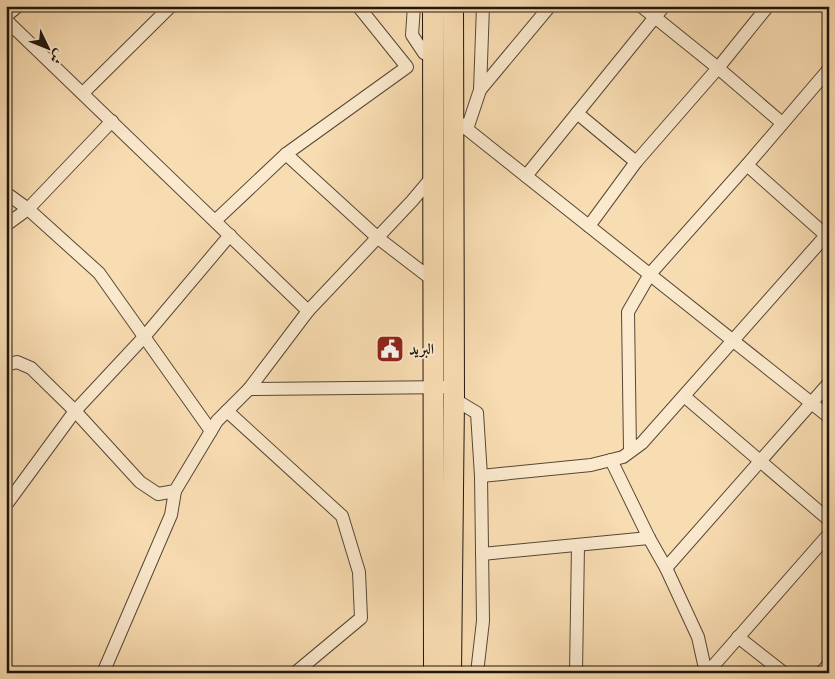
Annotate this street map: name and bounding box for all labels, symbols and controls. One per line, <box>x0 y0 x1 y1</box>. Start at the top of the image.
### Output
north arrow <box>22 22 72 72</box>
text: ش <box>45 45 68 67</box>
public building icon: البريد <box>375 334 405 364</box>
place label: البريد <box>409 340 434 359</box>

